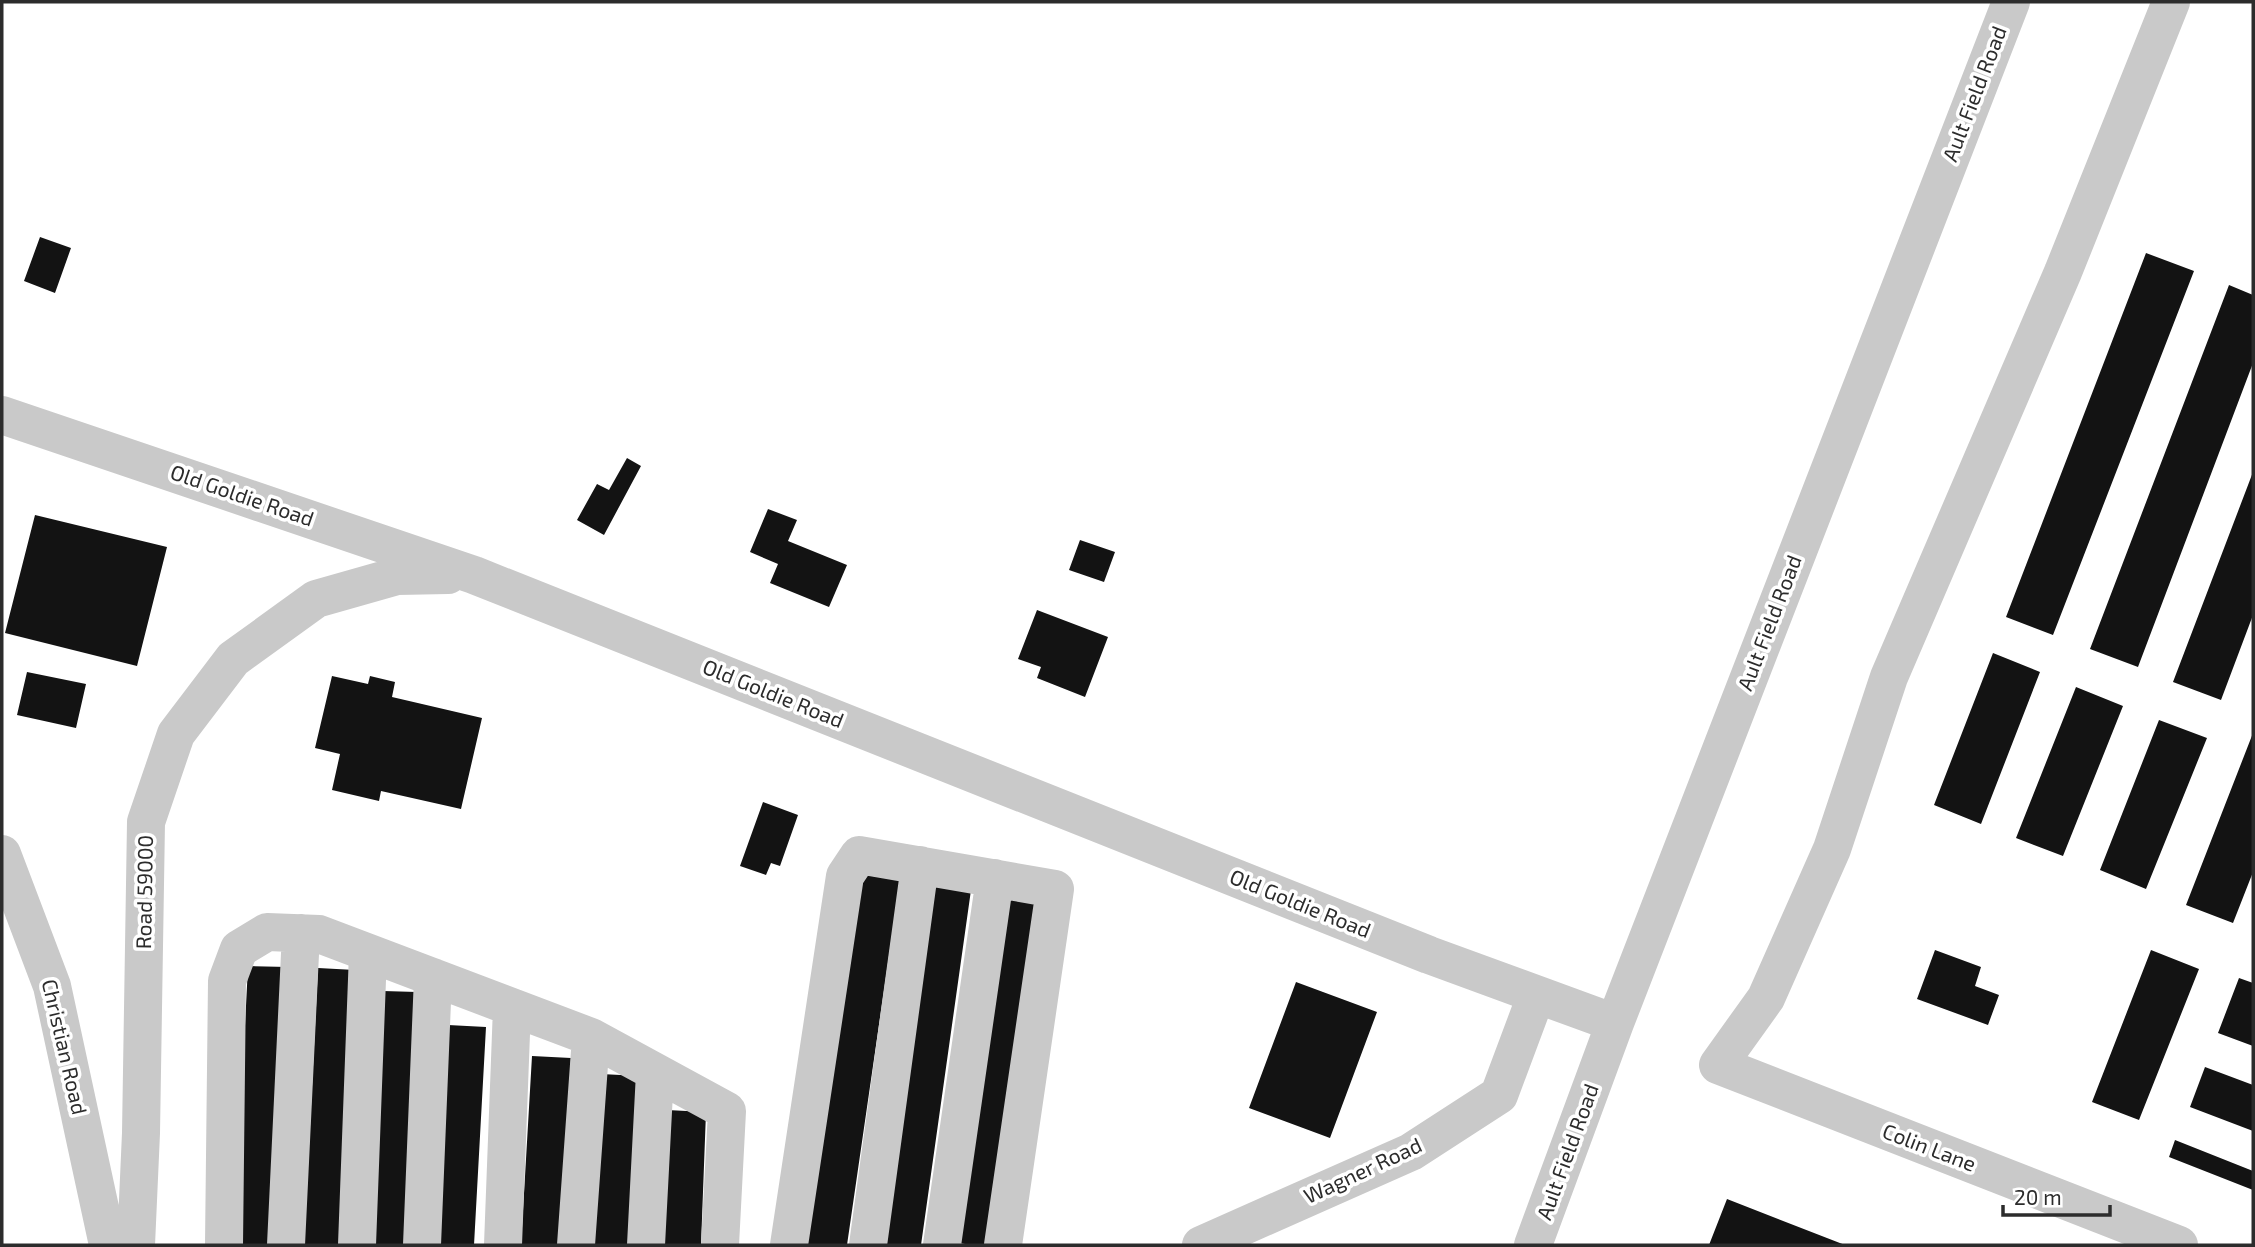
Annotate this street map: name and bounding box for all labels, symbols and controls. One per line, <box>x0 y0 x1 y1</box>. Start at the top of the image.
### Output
street label: Ault Field Road <box>1936 22 2011 165</box>
street label: Old Goldie Road <box>168 458 317 531</box>
street label: Ault Field Road <box>1731 551 1806 694</box>
street label: Old Goldie Road <box>699 653 848 732</box>
street label: Road 59000 <box>130 835 157 949</box>
street label: Old Goldie Road <box>1226 863 1375 942</box>
street label: Christian Road <box>38 976 93 1117</box>
street label: Ault Field Road <box>1530 1080 1603 1223</box>
street label: Colin Lane <box>1879 1117 1980 1176</box>
street label: Wagner Road <box>1299 1131 1425 1208</box>
scale bar <box>2003 1174 2110 1218</box>
text: 20 m <box>2014 1184 2062 1209</box>

